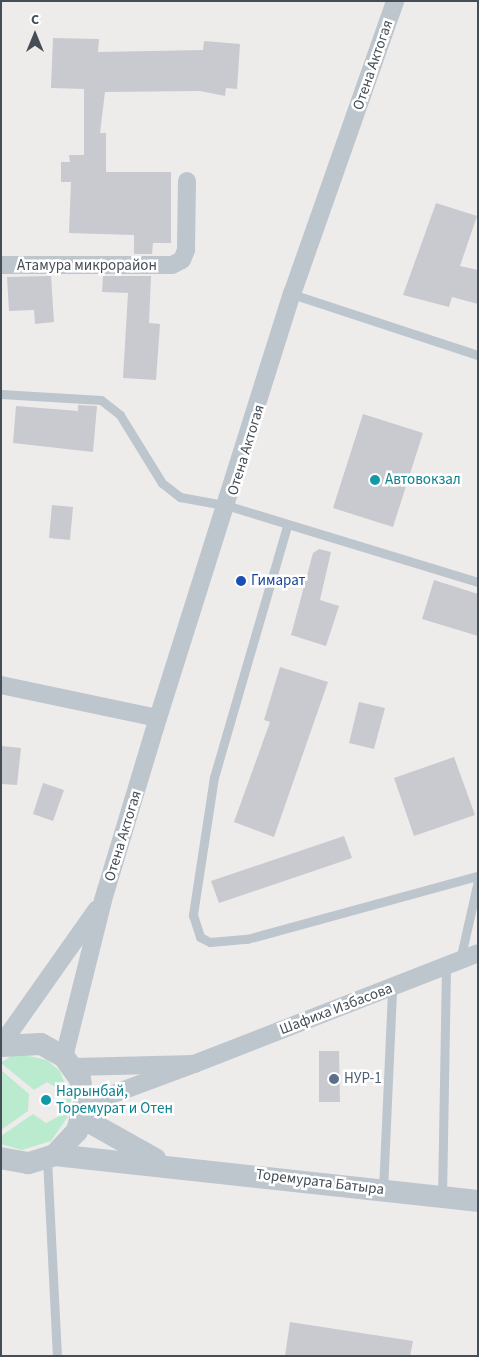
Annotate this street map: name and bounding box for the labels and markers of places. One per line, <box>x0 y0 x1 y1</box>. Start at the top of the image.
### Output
place label: Автовокзал <box>385 471 461 489</box>
marker: Автовокзал <box>369 474 381 486</box>
place label: Гимарат <box>251 572 305 590</box>
marker: Гимарат <box>235 575 247 587</box>
place label: НУР-1 <box>344 1070 382 1088</box>
marker: НУР-1 <box>328 1073 340 1085</box>
place label: Нарынбай, Торемурат и Отен <box>56 1082 173 1117</box>
marker: Нарынбай, Торемурат и Отен <box>40 1094 52 1106</box>

